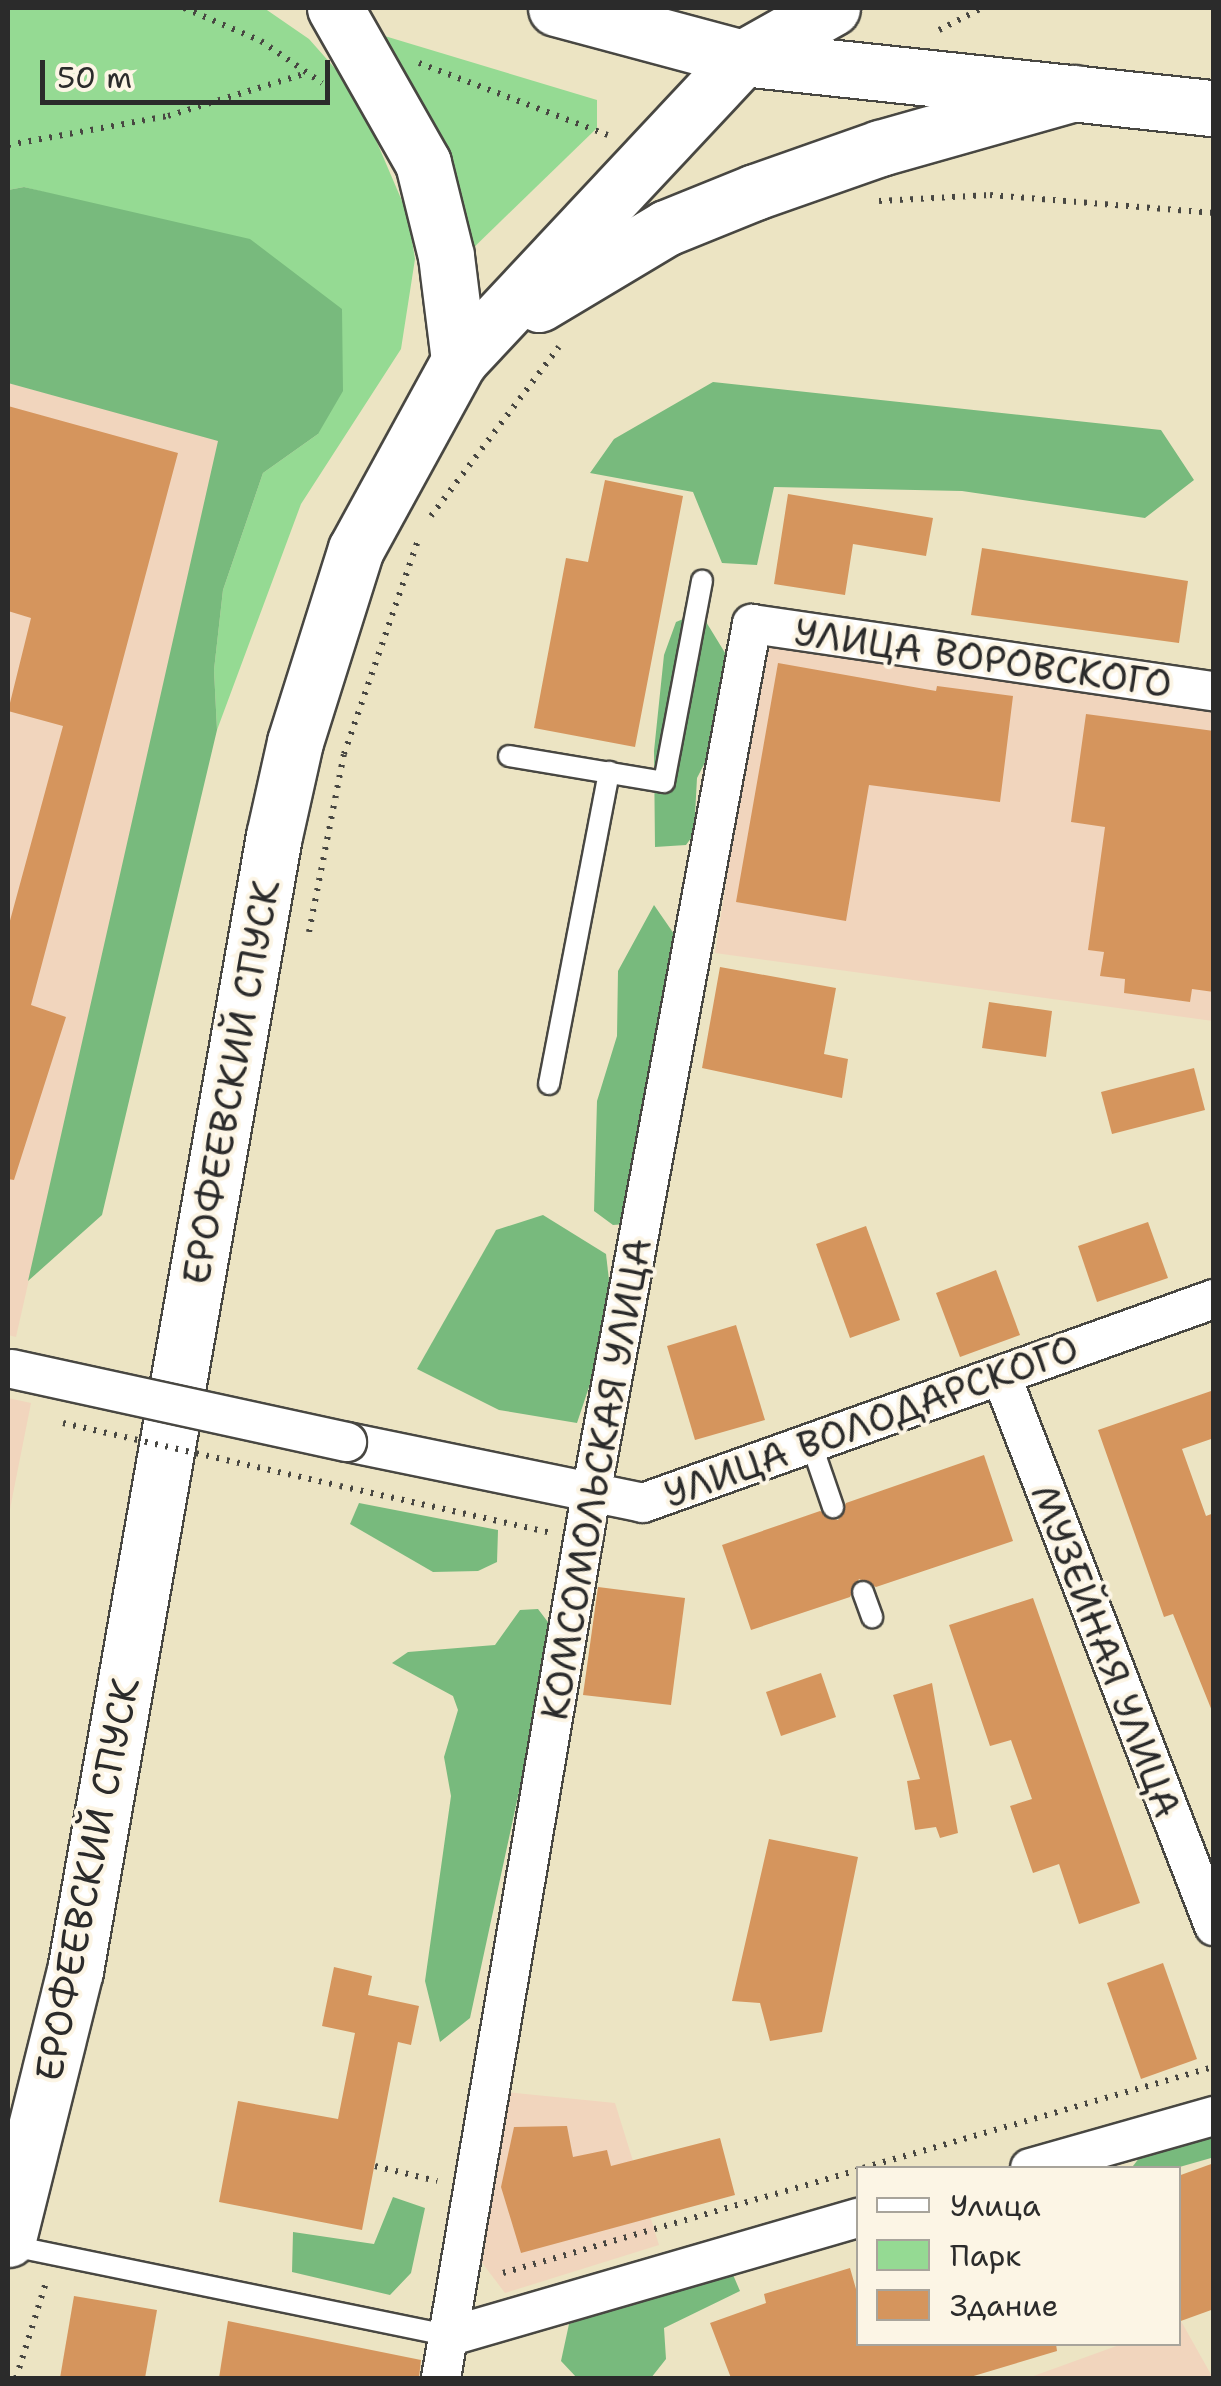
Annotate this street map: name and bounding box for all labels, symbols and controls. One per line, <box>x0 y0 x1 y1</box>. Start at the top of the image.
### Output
scale bar <box>45 40 335 102</box>
text: 50 m <box>57 57 132 98</box>
street label: УЛИЦА ВОРОВСКОГО <box>791 609 1175 707</box>
street label: ЕРОФЕЕВСКИЙ СПУСК <box>173 876 289 1288</box>
street label: КОМСОМОЛЬСКАЯ УЛИЦА <box>531 1234 661 1724</box>
street label: УЛИЦА ВОЛОДАРСКОГО <box>658 1325 1084 1517</box>
street label: МУЗЕЙНАЯ УЛИЦА <box>1021 1478 1191 1824</box>
street label: ЕРОФЕЕВСКИЙ СПУСК <box>26 1673 148 2085</box>
legend <box>856 2166 1181 2346</box>
text: Улица <box>950 2185 1041 2226</box>
text: Парк <box>950 2235 1021 2276</box>
text: Здание <box>950 2285 1059 2326</box>

